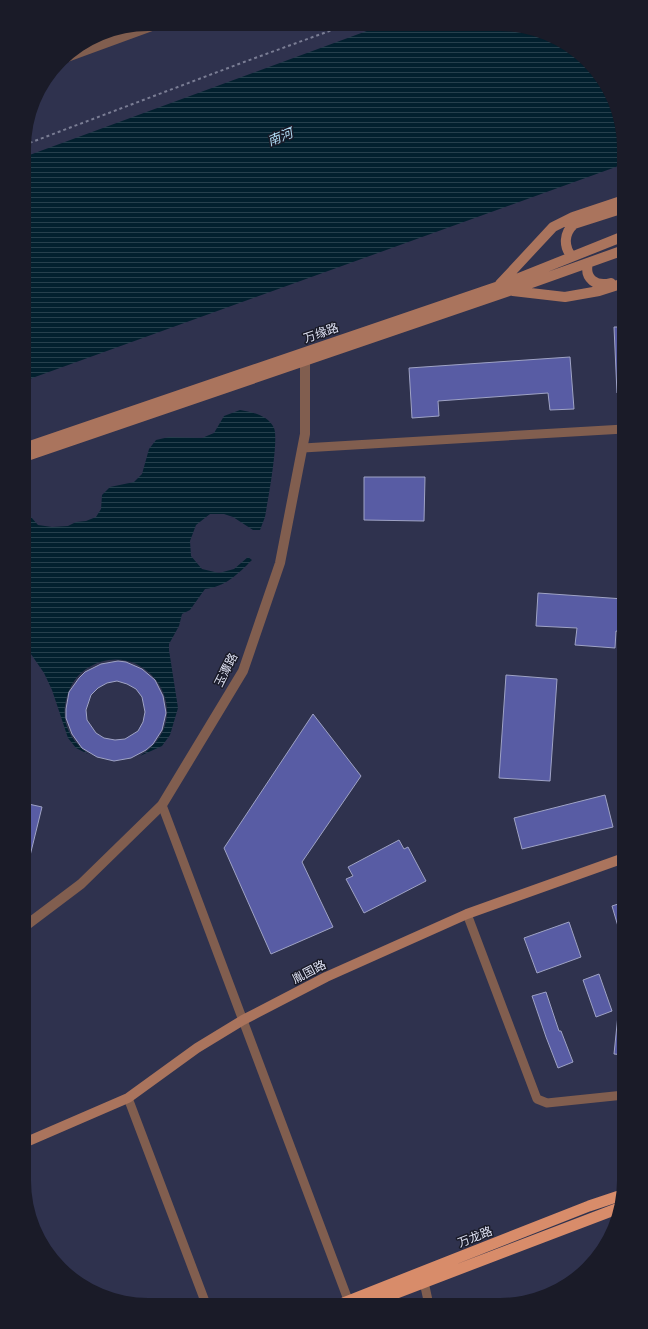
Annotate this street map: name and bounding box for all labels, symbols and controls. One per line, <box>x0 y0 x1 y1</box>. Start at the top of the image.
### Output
water label: 南河 <box>265 124 298 149</box>
street label: 万缘路 <box>302 321 340 345</box>
street label: 玉潭路 <box>212 651 240 689</box>
street label: 胤国路 <box>290 958 328 986</box>
street label: 万龙路 <box>456 1224 494 1250</box>

